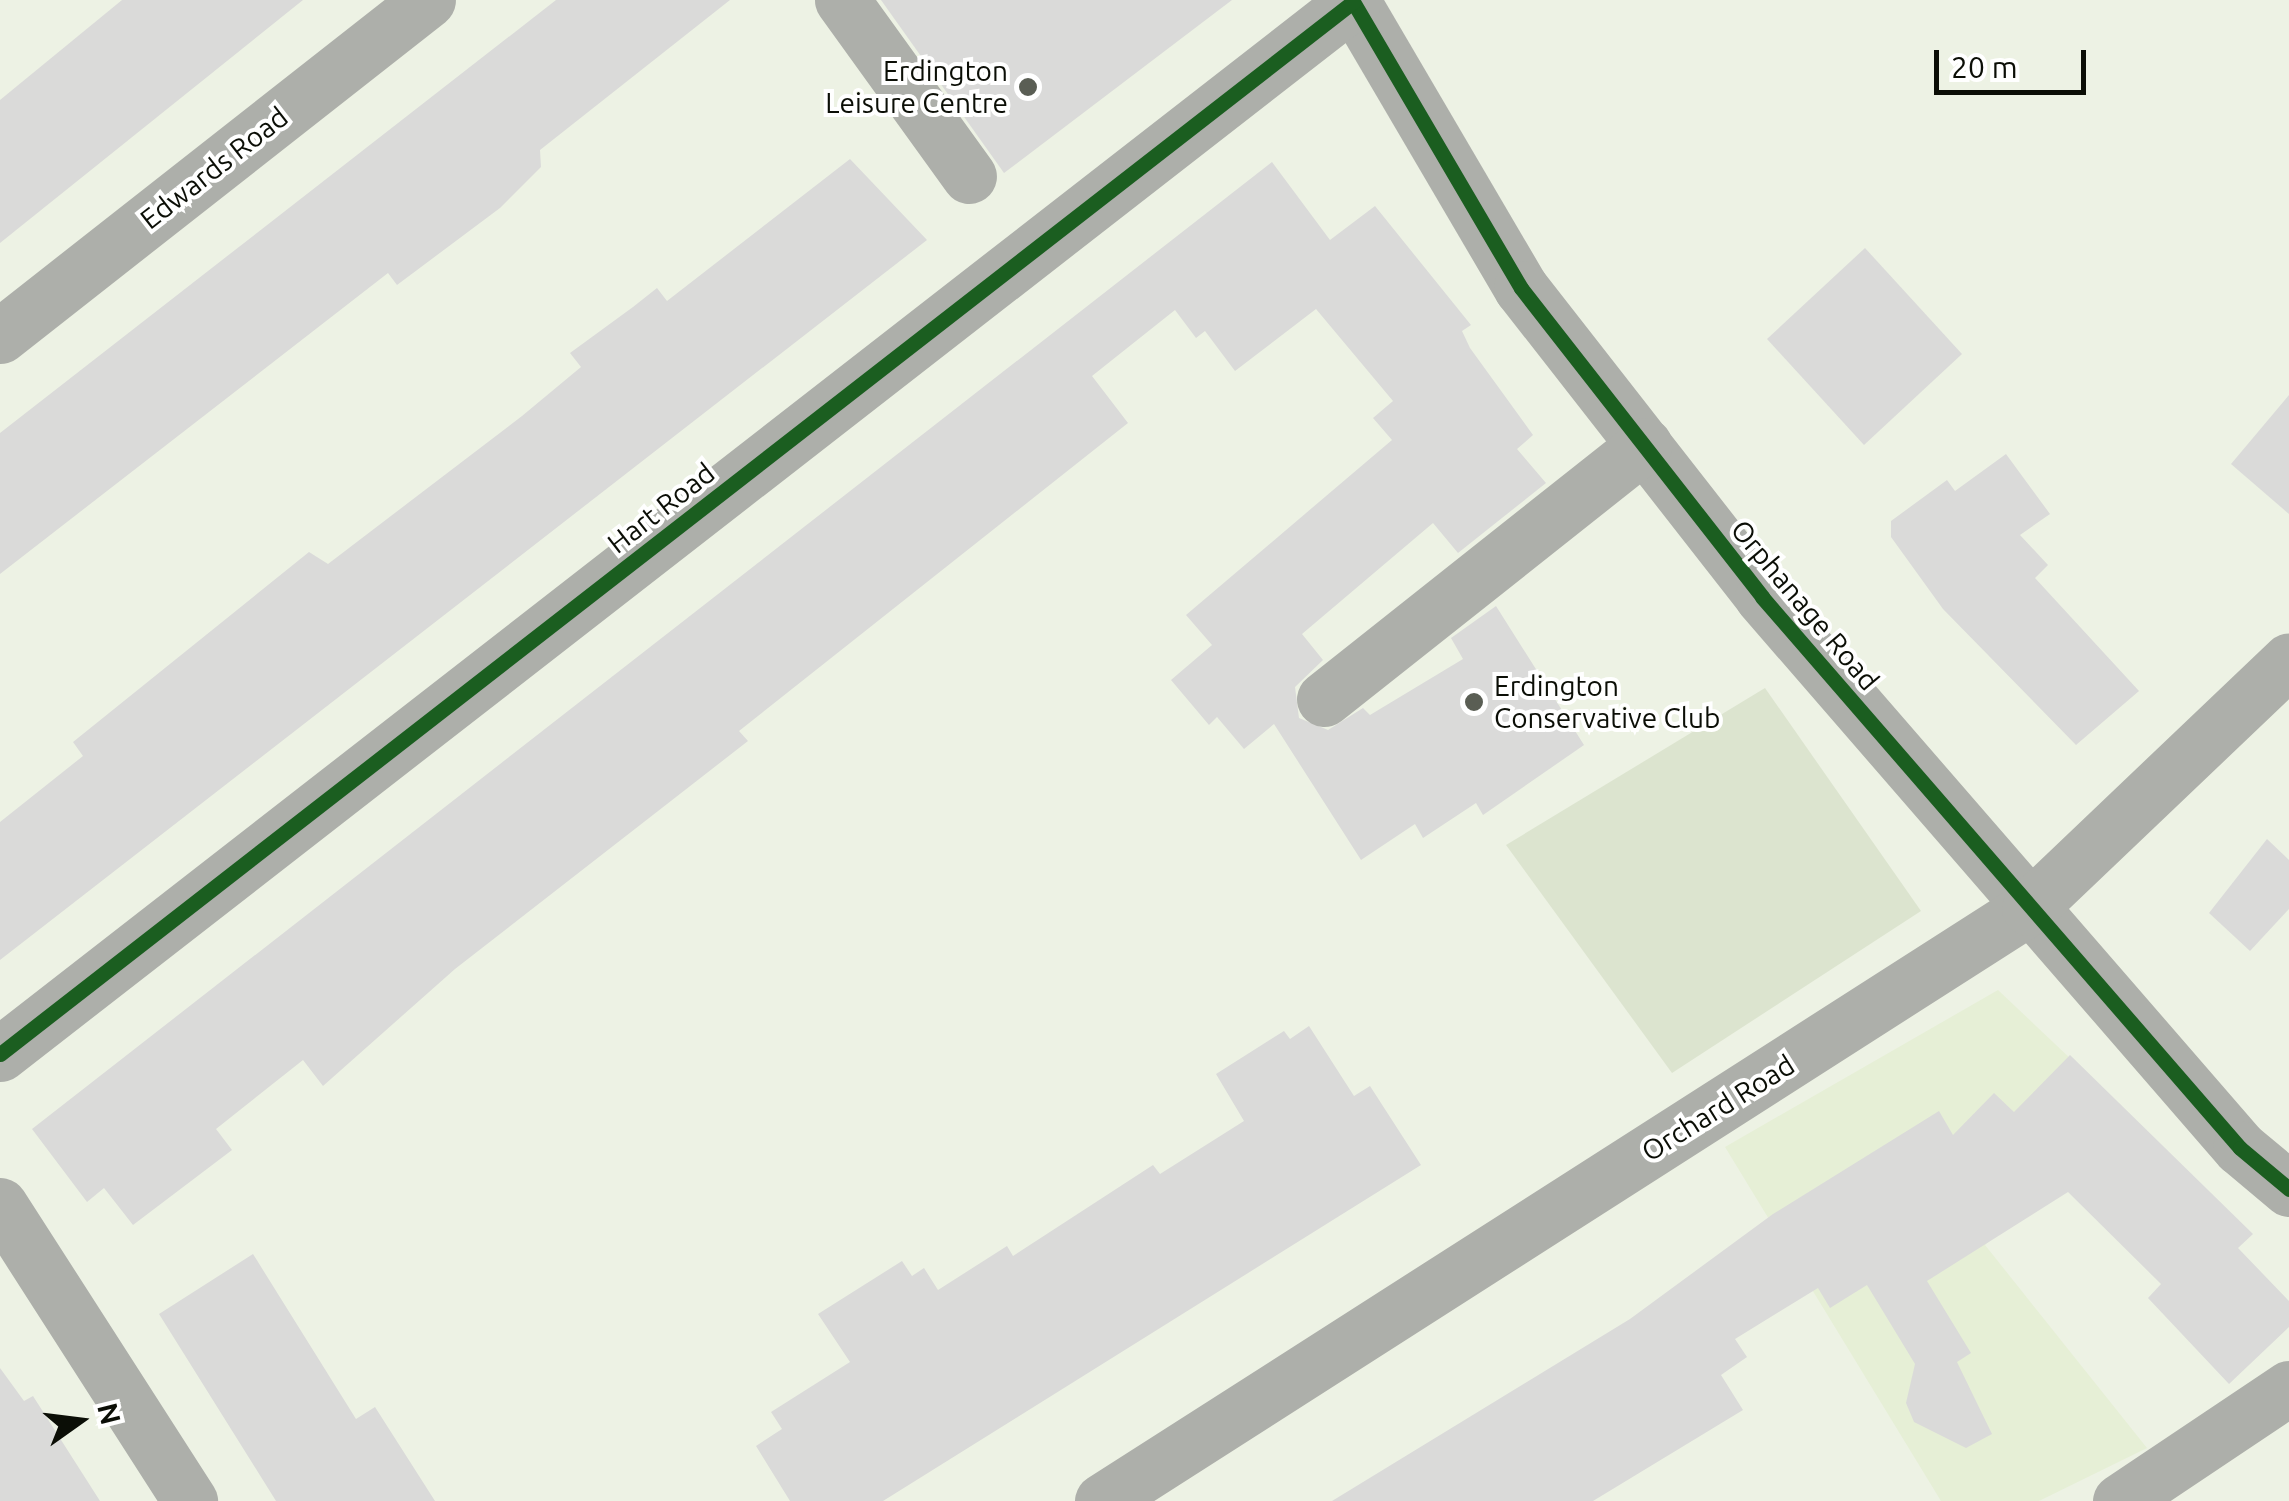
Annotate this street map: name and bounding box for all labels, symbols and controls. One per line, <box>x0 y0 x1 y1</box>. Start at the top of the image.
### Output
scale bar <box>1939 30 2092 92</box>
text: 20 m <box>1951 50 2018 84</box>
place label: Erdington Leisure Centre <box>825 54 1008 120</box>
marker: Erdington Leisure Centre <box>1017 76 1039 98</box>
street label: Edwards Road <box>134 100 294 236</box>
street label: Hart Road <box>601 456 721 560</box>
street label: Orphanage Road <box>1724 513 1886 697</box>
place label: Erdington Conservative Club <box>1494 669 1720 735</box>
marker: Erdington Conservative Club <box>1463 691 1485 713</box>
street label: Orchard Road <box>1635 1048 1801 1168</box>
north arrow <box>30 1371 130 1471</box>
text: N <box>92 1400 127 1427</box>

